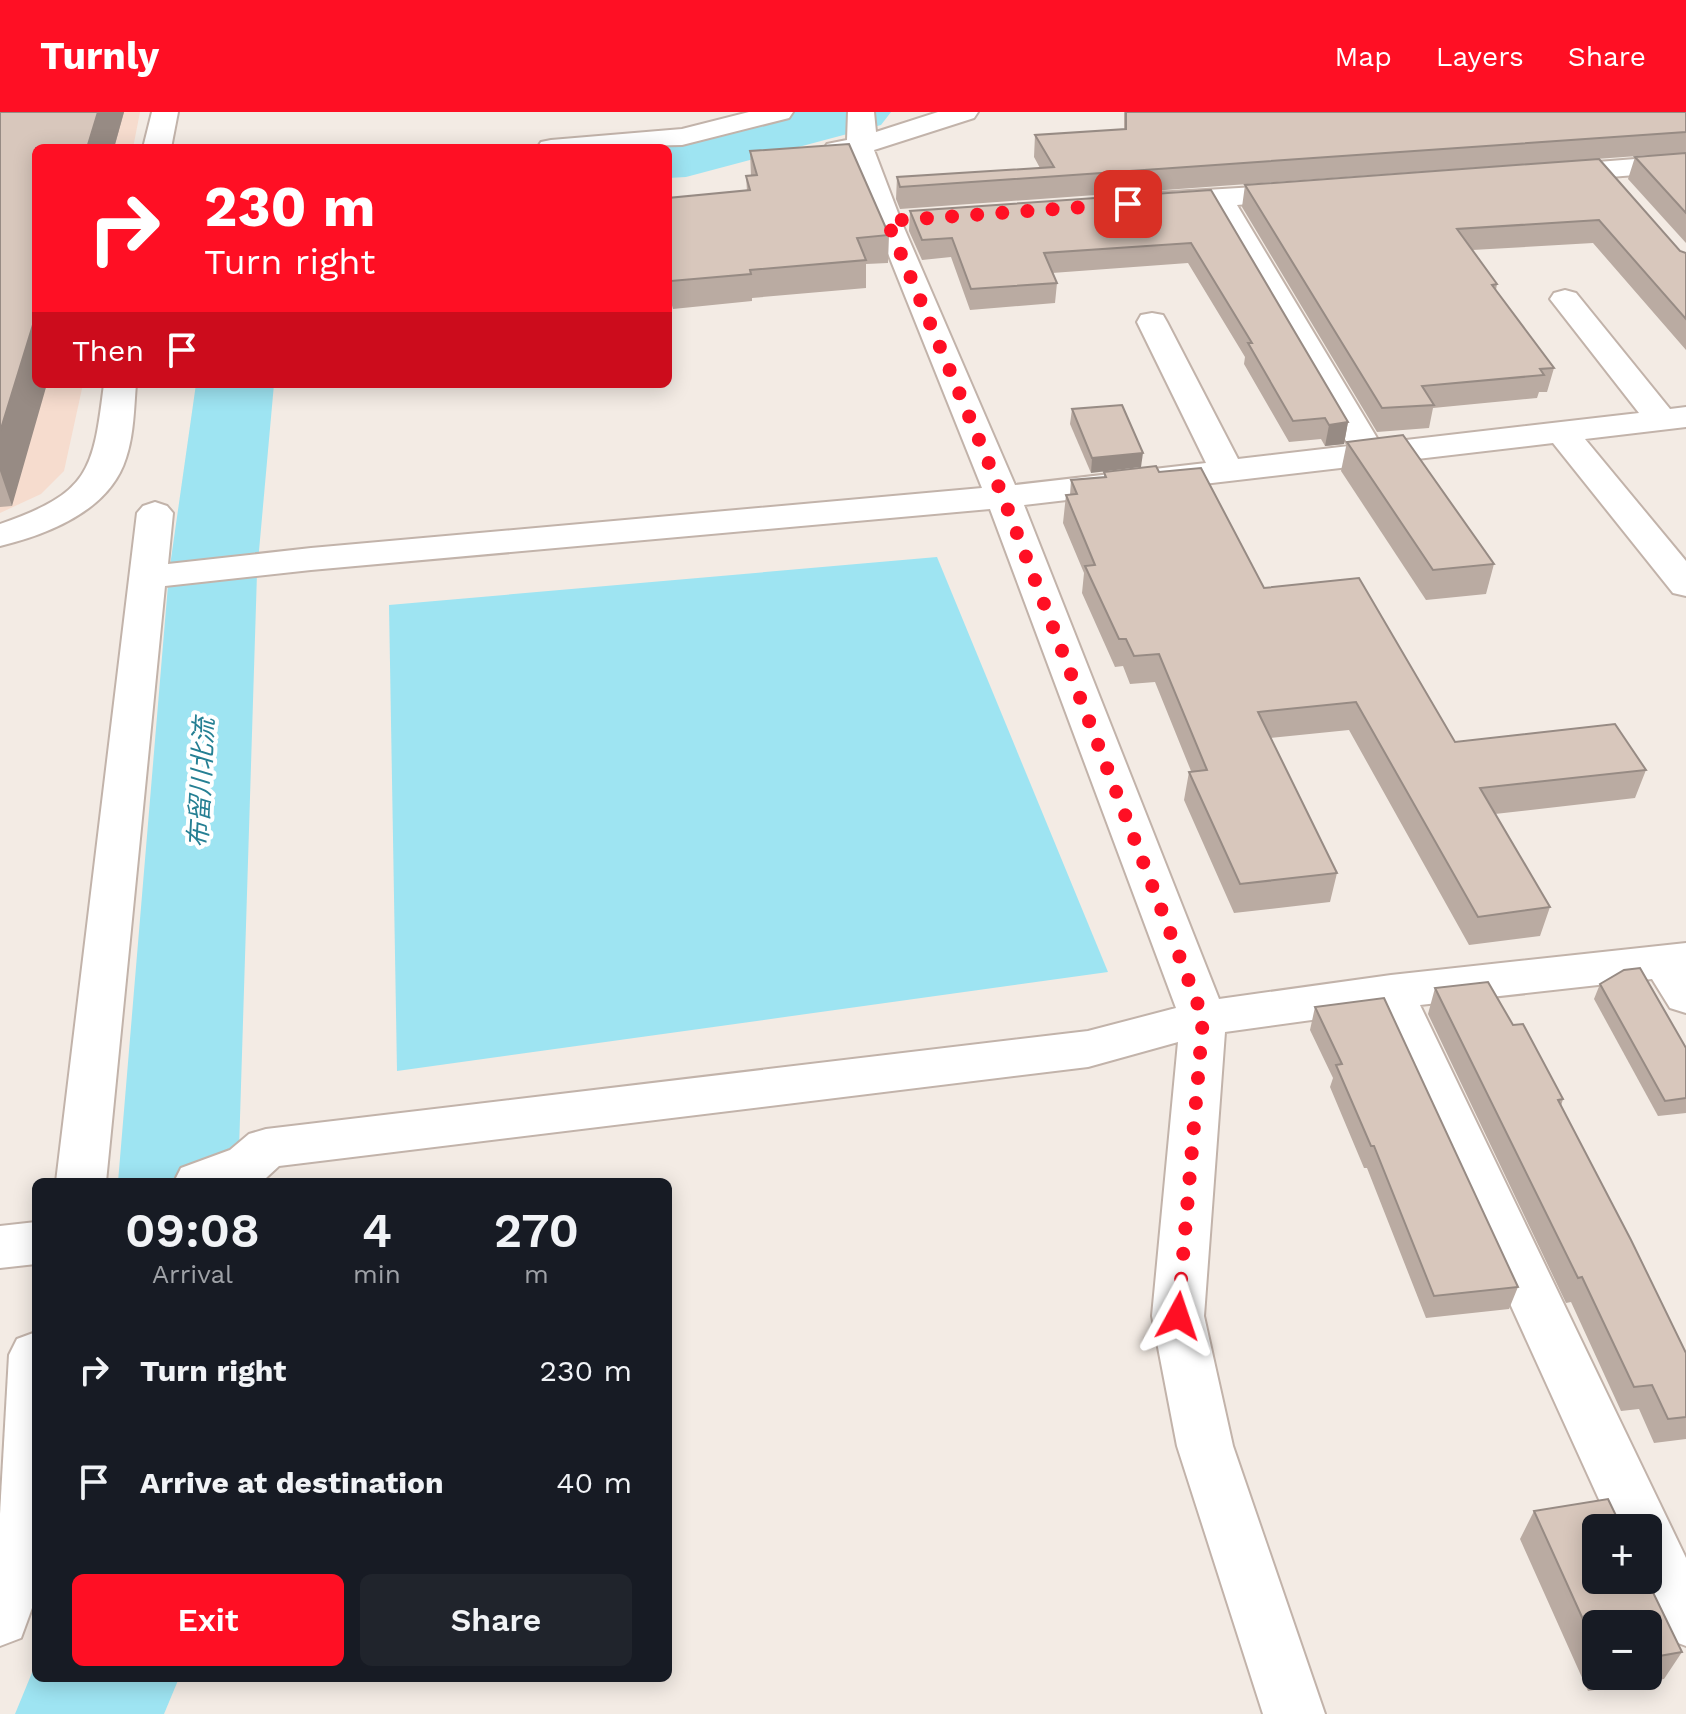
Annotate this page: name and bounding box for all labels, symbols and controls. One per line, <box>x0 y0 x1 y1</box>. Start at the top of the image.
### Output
text: Turnly <box>40 34 159 78</box>
text: Map <box>1335 40 1392 73</box>
text: Layers <box>1436 40 1524 73</box>
text: Share <box>1568 40 1646 73</box>
pin <box>1094 170 1162 238</box>
text: 230 m <box>204 174 375 240</box>
icon: right <box>72 176 176 280</box>
icon: arrive <box>1106 182 1150 226</box>
text: Turn right <box>204 241 375 283</box>
icon: arrive <box>160 328 204 372</box>
text: Then <box>72 333 144 368</box>
water label: 布留川北流 <box>183 713 220 849</box>
text: 09:08 <box>125 1202 260 1259</box>
text: 4 <box>362 1202 392 1259</box>
text: 270 <box>494 1202 579 1259</box>
text: Arrival <box>152 1259 233 1289</box>
text: min <box>353 1259 401 1289</box>
text: m <box>524 1259 549 1289</box>
position arrow <box>1136 1274 1220 1358</box>
icon: right <box>72 1348 116 1392</box>
text: Turn right <box>140 1353 286 1388</box>
text: 230 m <box>540 1353 632 1388</box>
icon: arrive <box>72 1460 116 1504</box>
text: Arrive at destination <box>140 1465 444 1500</box>
text: 40 m <box>556 1465 632 1500</box>
map controls <box>1582 1514 1662 1690</box>
button: + <box>1582 1514 1662 1594</box>
button: Exit <box>72 1574 344 1666</box>
button: Share <box>360 1574 632 1666</box>
button: − <box>1582 1610 1662 1690</box>

